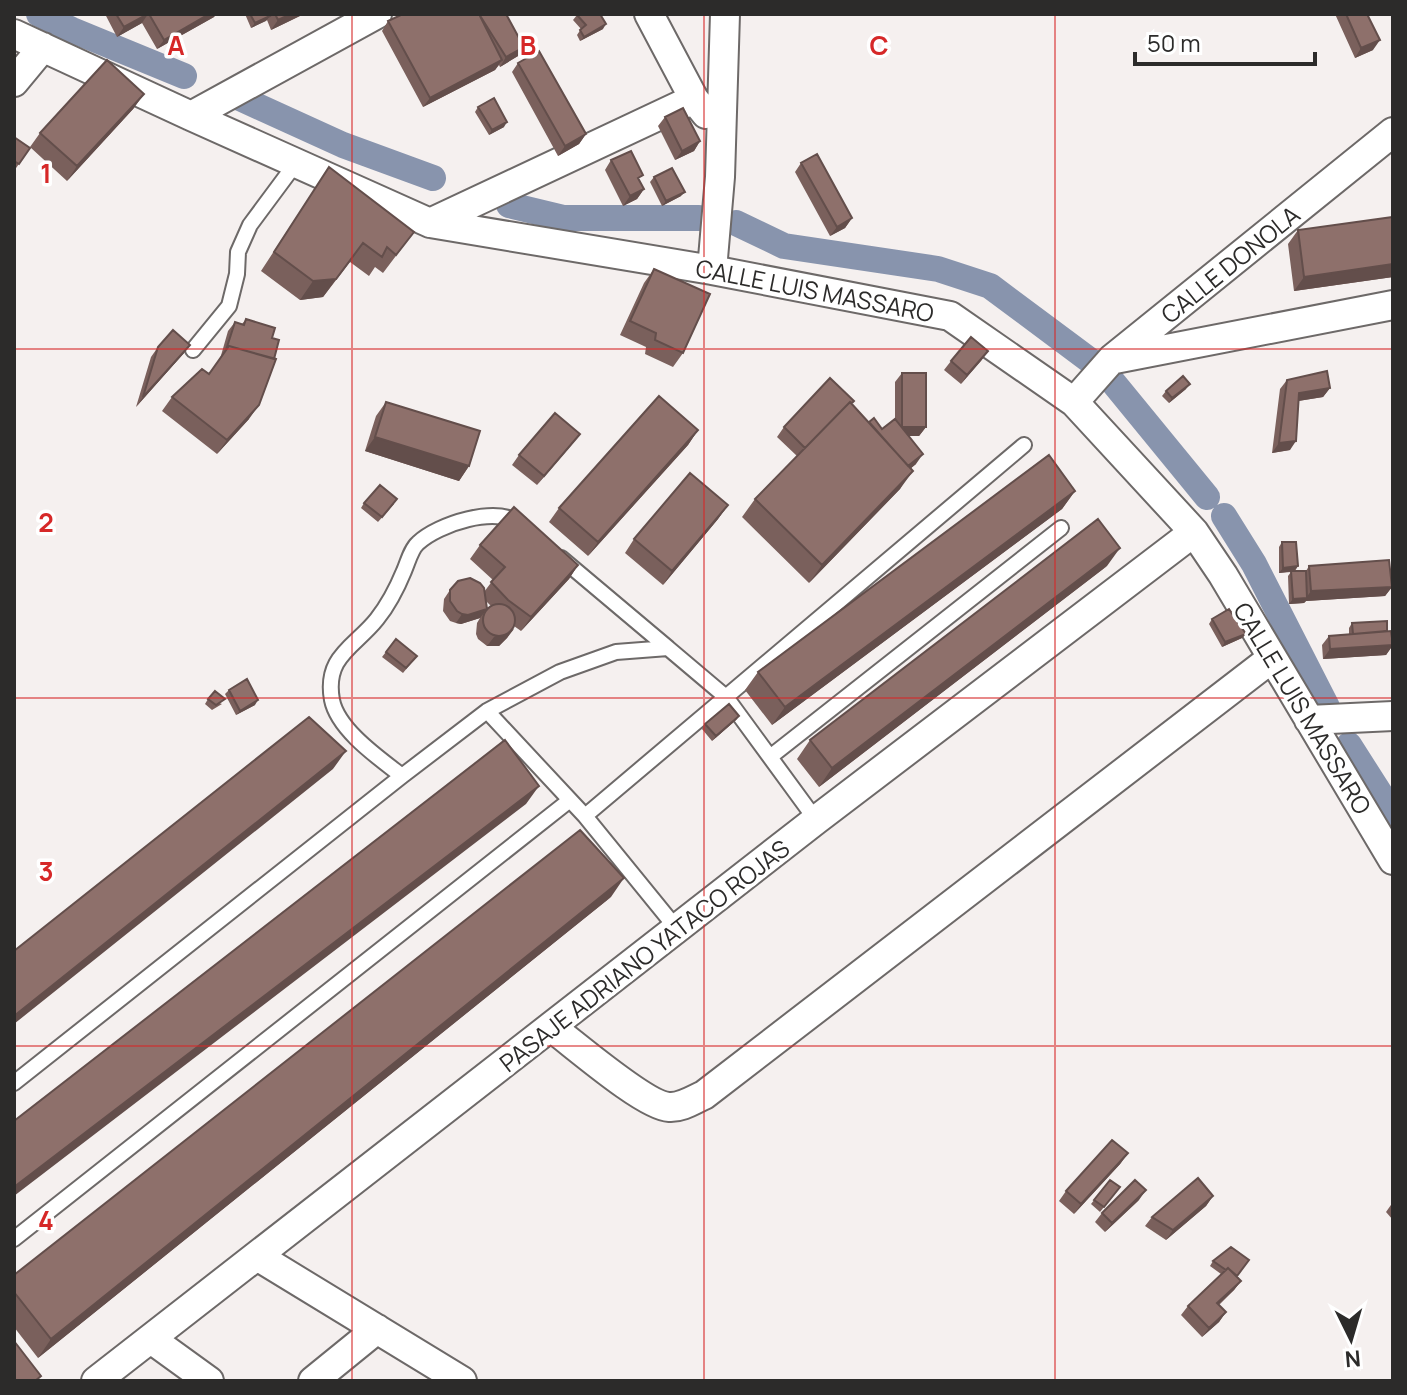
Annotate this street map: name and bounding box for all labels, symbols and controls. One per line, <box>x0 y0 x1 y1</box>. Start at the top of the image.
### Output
scale bar <box>1135 16 1315 66</box>
text: 50 m <box>1147 26 1201 59</box>
text: A <box>167 27 185 63</box>
text: B <box>520 27 536 63</box>
text: C <box>869 27 889 63</box>
text: 1 <box>40 155 52 191</box>
street label: CALLE DONOLA <box>1154 198 1306 330</box>
street label: CALLE LUIS MASSARO <box>693 251 937 329</box>
text: 2 <box>38 504 54 540</box>
street label: CALLE LUIS MASSARO <box>1227 596 1379 820</box>
street label: PASAJE ADRIANO YATACO ROJAS <box>492 831 796 1079</box>
text: 3 <box>38 853 54 889</box>
text: 4 <box>38 1202 54 1238</box>
north arrow <box>1311 1299 1391 1379</box>
text: N <box>1344 1343 1362 1375</box>

